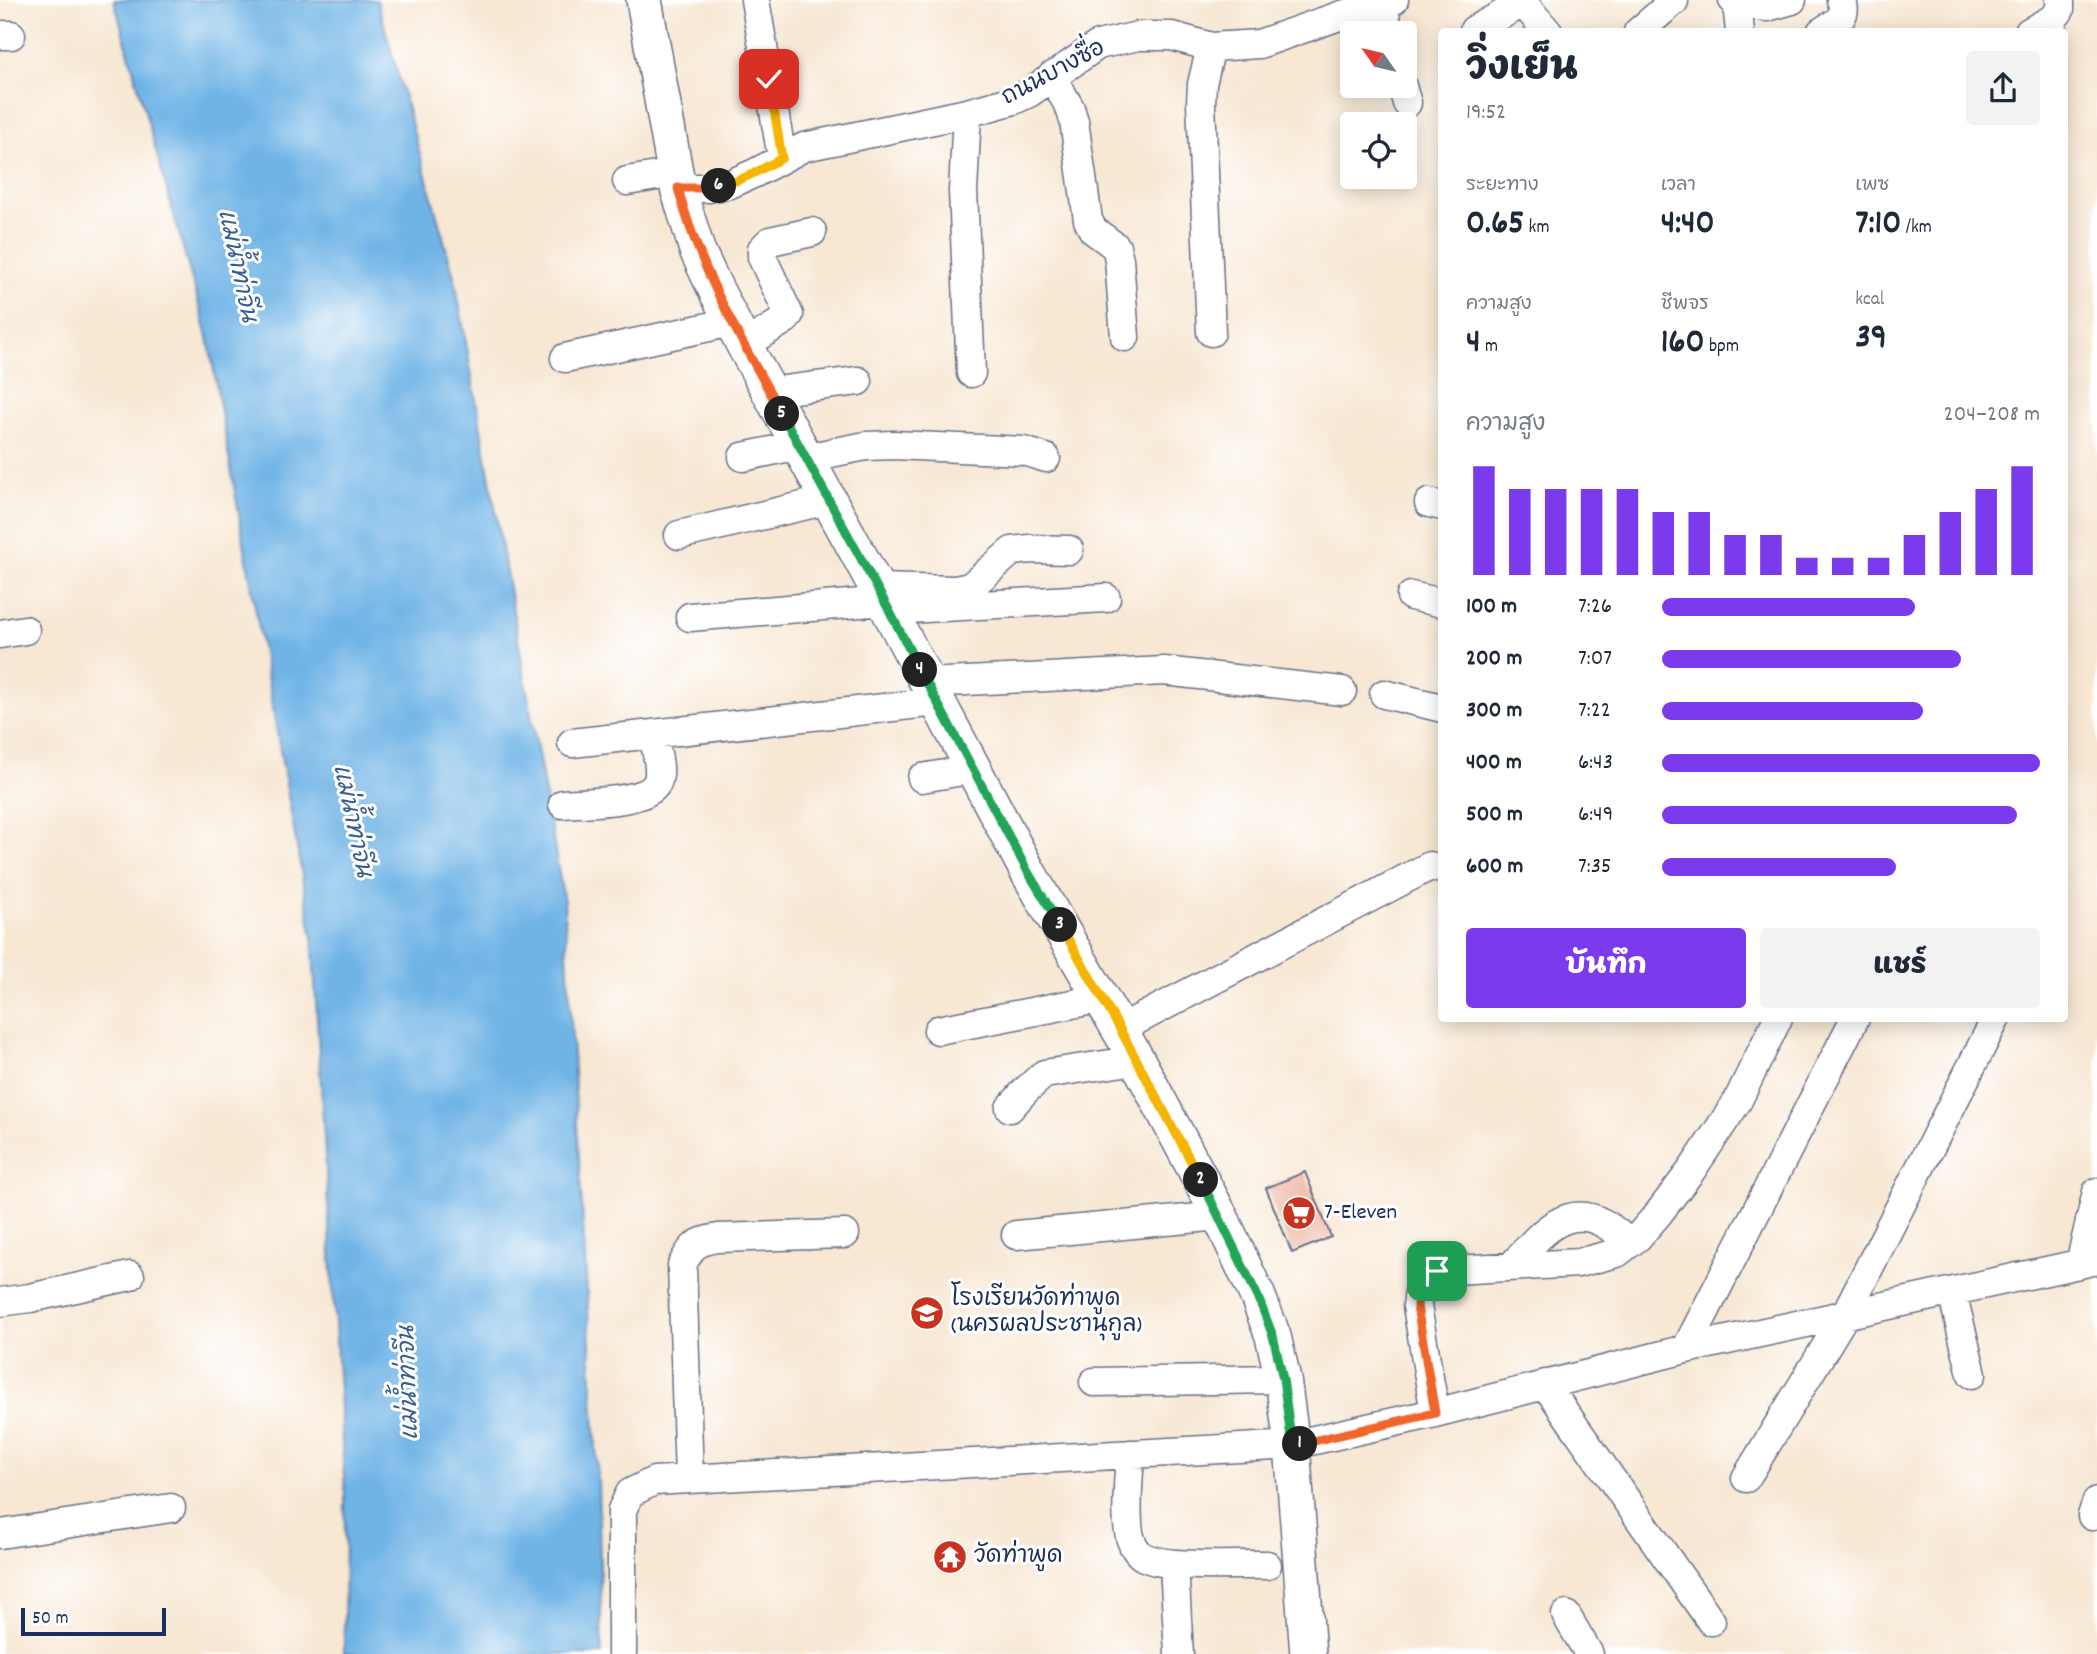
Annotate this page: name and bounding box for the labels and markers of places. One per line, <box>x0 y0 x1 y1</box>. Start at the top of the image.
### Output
pin <box>739 49 799 109</box>
pin: 6 <box>702 168 736 204</box>
pin: 5 <box>764 396 800 432</box>
pin: 4 <box>902 652 937 688</box>
pin: 3 <box>1042 908 1078 942</box>
pin: 2 <box>1184 1162 1218 1198</box>
supermarket icon: 7-Eleven <box>1280 1194 1318 1232</box>
place label: 7-Eleven <box>1324 1197 1397 1230</box>
pin <box>1407 1241 1467 1301</box>
place label: โรงเรียนวัดท่าพูด (นครผลประชานุกูล) <box>951 1281 1142 1343</box>
school or university icon: โรงเรียนวัดท่าพูด (นครผลประชานุกูล) <box>908 1294 946 1332</box>
pin: 1 <box>1282 1426 1318 1462</box>
temple icon: วัดท่าพูด <box>931 1538 969 1576</box>
place label: วัดท่าพูด <box>974 1539 1063 1574</box>

